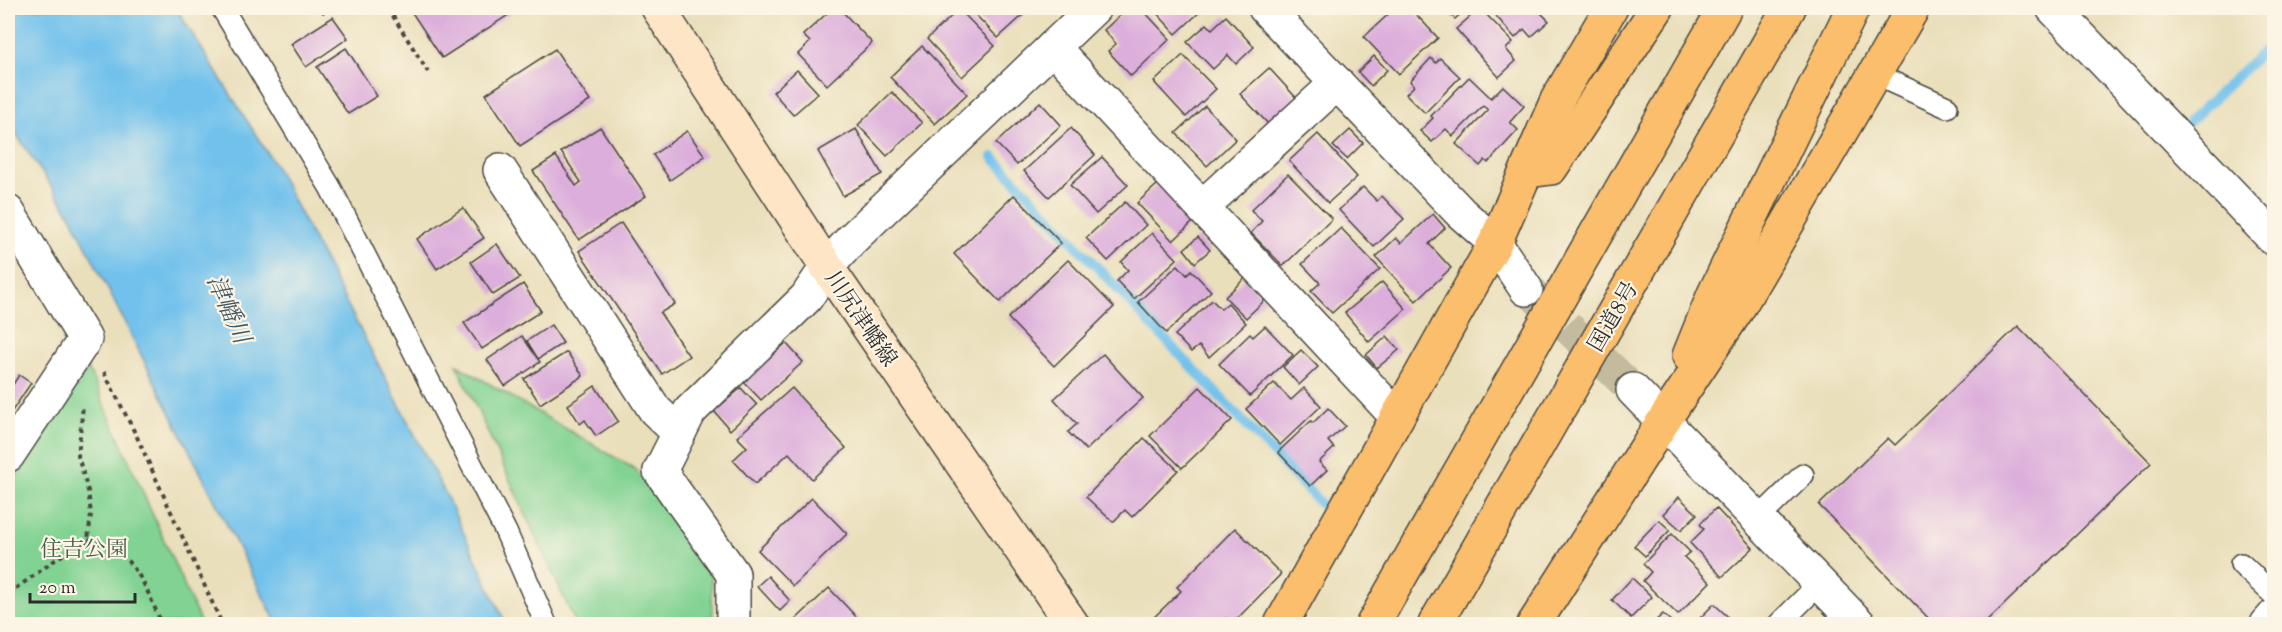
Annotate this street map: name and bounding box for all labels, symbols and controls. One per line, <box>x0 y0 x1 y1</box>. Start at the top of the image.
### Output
street label: 川尻津幡線 <box>815 265 904 374</box>
water label: 津幡川 <box>197 270 259 352</box>
street label: 国道8号 <box>1581 276 1648 359</box>
park label: 住吉公園 <box>40 535 128 567</box>
scale bar <box>30 566 135 604</box>
text: 20 m <box>39 576 76 602</box>

